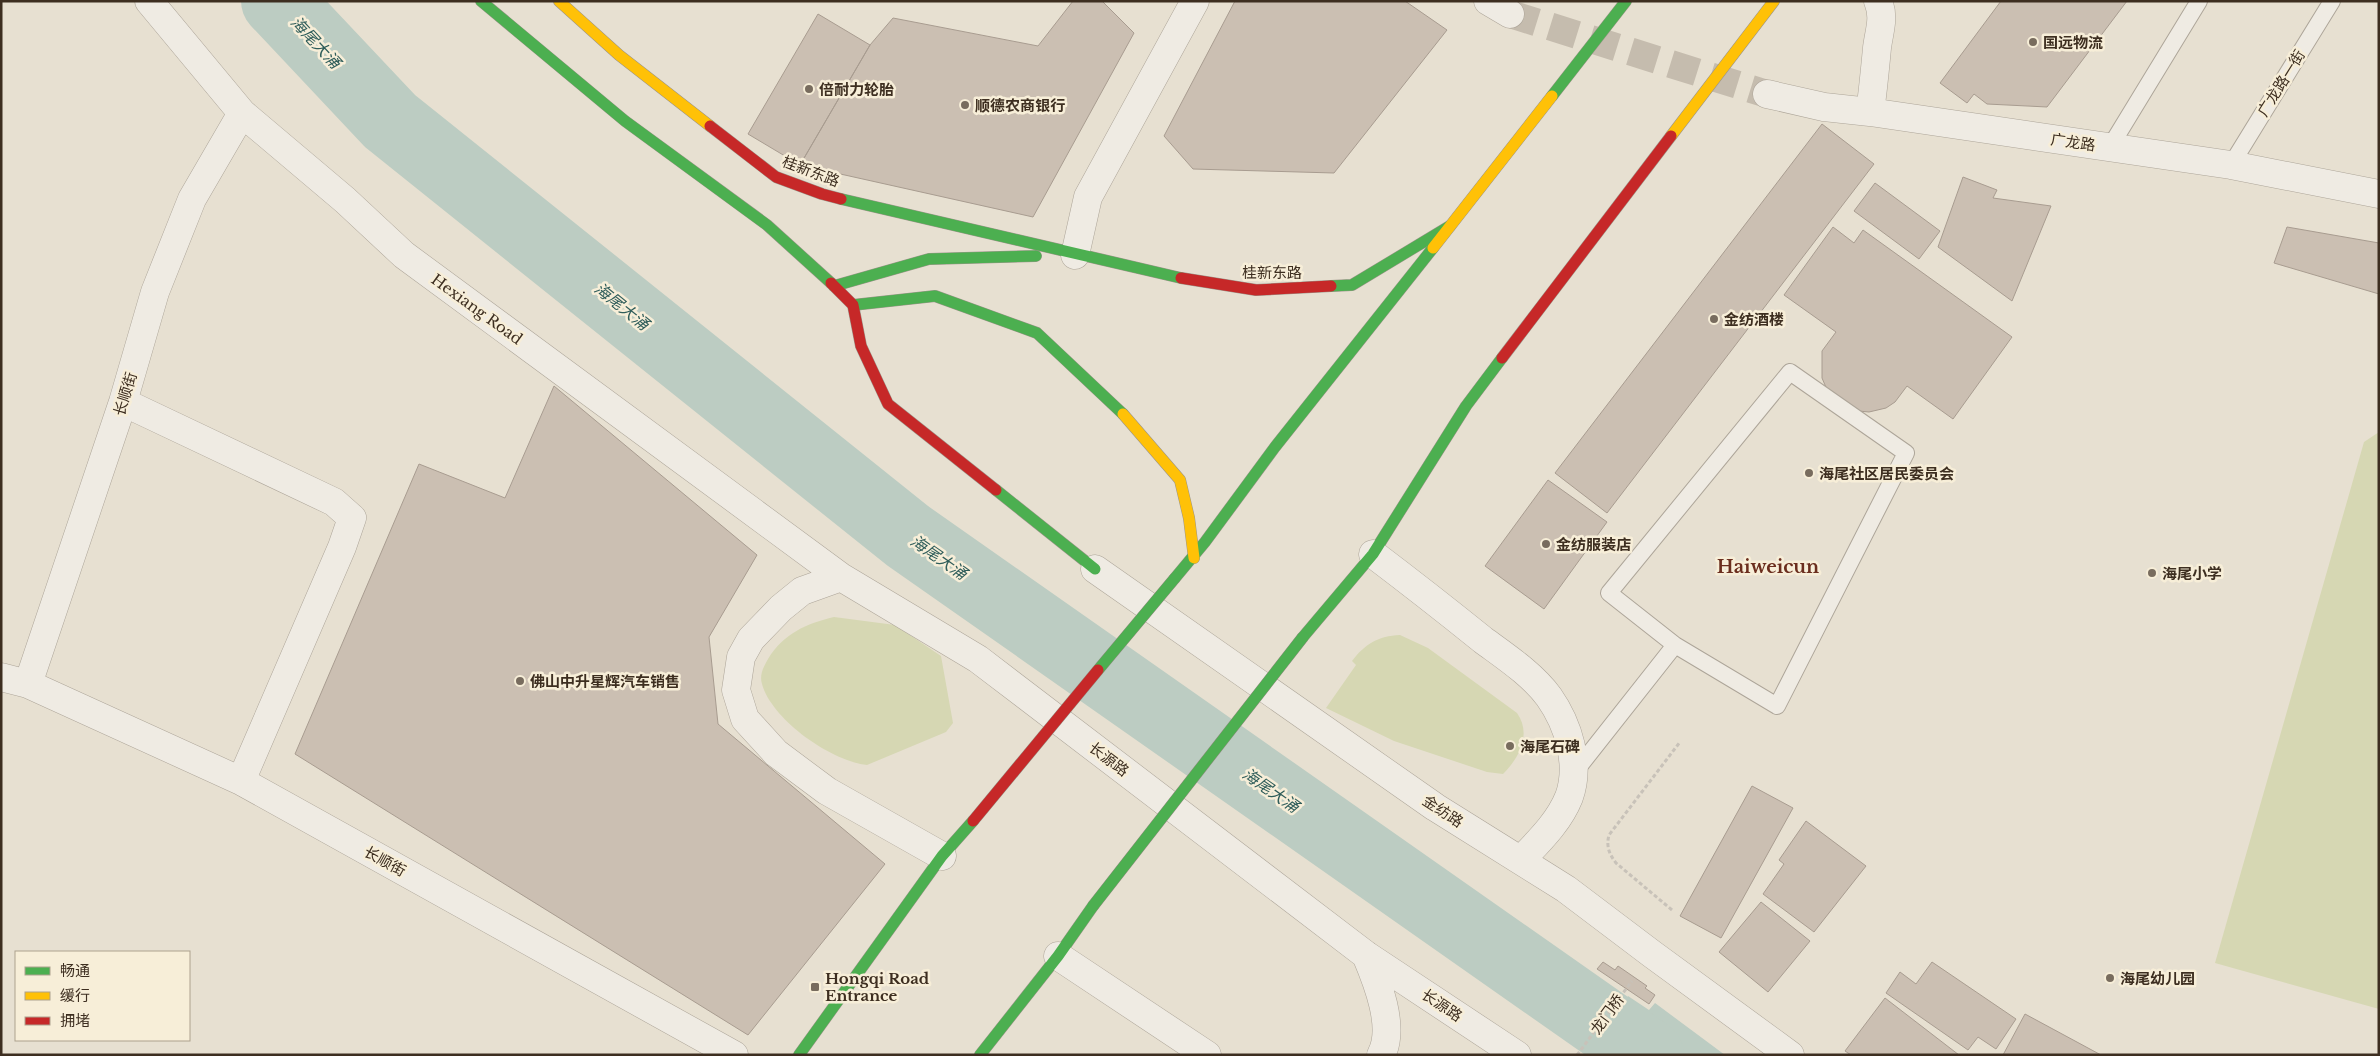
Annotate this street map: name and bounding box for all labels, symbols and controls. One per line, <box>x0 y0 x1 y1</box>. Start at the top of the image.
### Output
water label: 海尾大涌 <box>287 12 346 74</box>
place label: 国远物流 <box>2043 33 2103 52</box>
marker: 国远物流 <box>2027 36 2039 48</box>
street label: 广龙路一街 <box>2253 46 2309 120</box>
place label: 倍耐力轮胎 <box>819 80 894 99</box>
marker: 倍耐力轮胎 <box>803 83 815 95</box>
place label: 顺德农商银行 <box>975 96 1065 115</box>
marker: 顺德农商银行 <box>959 99 971 111</box>
street label: 广龙路 <box>2049 129 2097 155</box>
street label: 桂新东路 <box>780 151 842 191</box>
street label: 桂新东路 <box>1242 263 1302 282</box>
street label: Hexiang Road <box>428 270 526 348</box>
water label: 海尾大涌 <box>591 278 655 335</box>
place label: 金纺酒楼 <box>1724 310 1784 329</box>
marker: 金纺酒楼 <box>1708 313 1720 325</box>
street label: 长顺街 <box>109 370 141 418</box>
place label: 海尾社区居民委员会 <box>1819 464 1954 483</box>
marker: 海尾社区居民委员会 <box>1803 467 1815 479</box>
water label: 海尾大涌 <box>907 530 973 585</box>
place label: 金纺服装店 <box>1556 535 1631 554</box>
marker: 金纺服装店 <box>1540 538 1552 550</box>
district label: Haiweicun <box>1717 556 1819 578</box>
place label: 海尾小学 <box>2162 564 2222 583</box>
marker: 海尾小学 <box>2146 567 2158 579</box>
place label: 佛山中升星辉汽车销售 <box>530 672 680 691</box>
marker: 佛山中升星辉汽车销售 <box>514 675 526 687</box>
place label: 海尾石碑 <box>1520 737 1580 756</box>
street label: 长源路 <box>1085 738 1133 780</box>
marker: 海尾石碑 <box>1504 740 1516 752</box>
water label: 海尾大涌 <box>1239 763 1305 818</box>
street label: 金纺路 <box>1419 791 1467 831</box>
street label: 长顺街 <box>361 842 409 880</box>
legend <box>15 951 190 1041</box>
text: 畅通 <box>60 961 90 980</box>
place label: Hongqi Road Entrance <box>825 969 930 1005</box>
place label: 海尾幼儿园 <box>2120 969 2195 988</box>
marker: 海尾幼儿园 <box>2104 972 2116 984</box>
marker: Hongqi Road Entrance <box>809 981 821 993</box>
street label: 长源路 <box>1418 985 1466 1025</box>
text: 缓行 <box>60 986 90 1005</box>
street label: 龙门桥 <box>1586 990 1628 1038</box>
text: 拥堵 <box>60 1011 90 1030</box>

